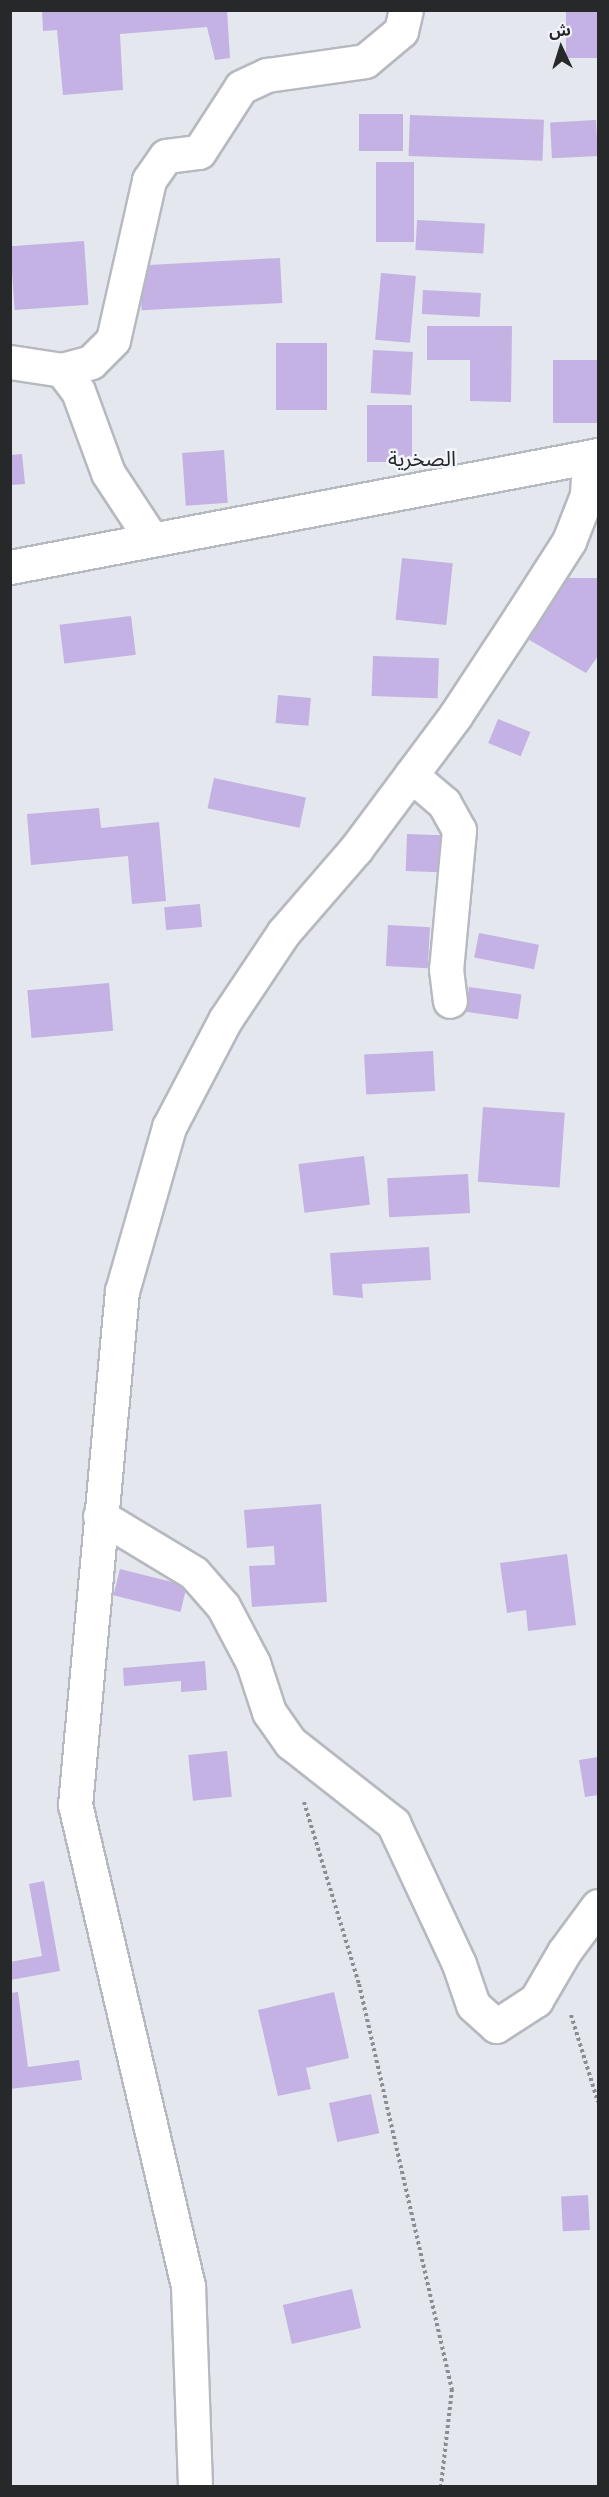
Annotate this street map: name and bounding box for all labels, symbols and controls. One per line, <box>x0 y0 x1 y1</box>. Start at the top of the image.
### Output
north arrow <box>531 18 591 78</box>
text: ش <box>548 19 571 41</box>
district label: الصخرية <box>388 445 456 471</box>

